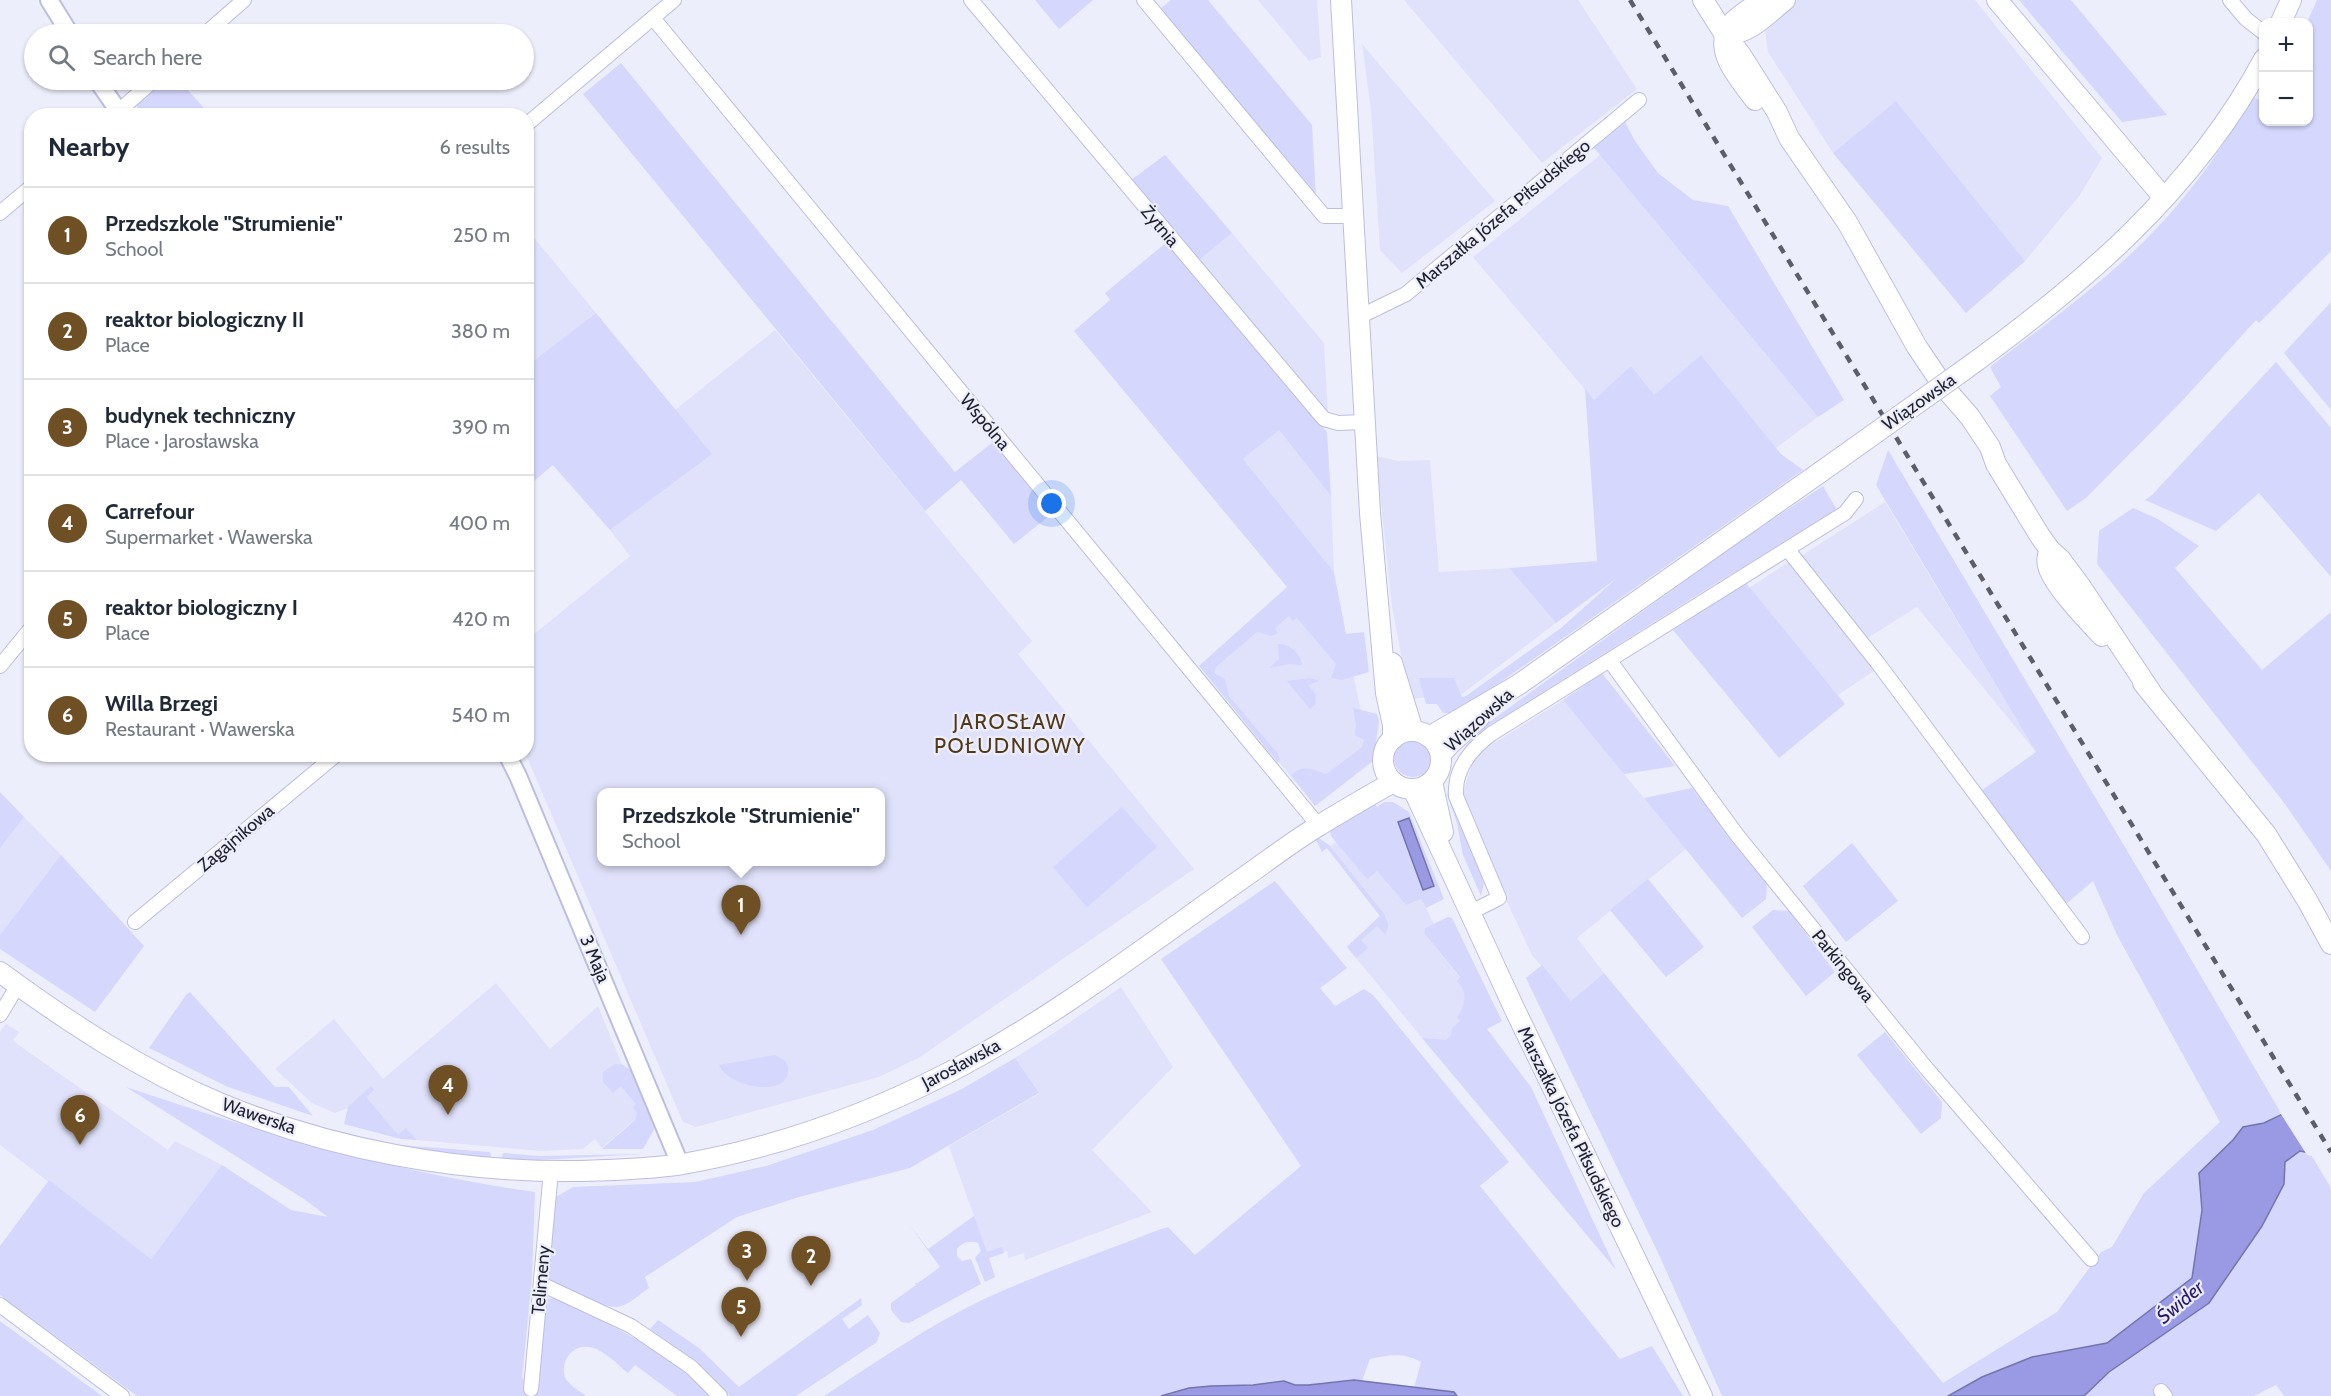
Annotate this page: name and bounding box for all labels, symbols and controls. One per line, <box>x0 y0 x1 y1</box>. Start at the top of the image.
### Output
map controls <box>2259 18 2313 126</box>
button: + <box>2259 18 2313 72</box>
search box <box>24 24 534 90</box>
icon: search <box>45 41 78 74</box>
text: Search here <box>93 44 202 71</box>
button: − <box>2259 72 2313 126</box>
text: Nearby <box>48 131 129 163</box>
street label: Marszałka Józefa Piłsudskiego <box>1411 134 1595 293</box>
text: 6 results <box>439 135 510 159</box>
street label: Żytnia <box>1136 201 1184 252</box>
text: Przedszkole "Strumienie" <box>105 210 343 237</box>
text: 1 <box>64 223 71 247</box>
text: 250 m <box>453 223 510 247</box>
text: School <box>105 237 163 261</box>
text: reaktor biologiczny II <box>105 306 304 333</box>
text: 2 <box>62 319 73 343</box>
text: 380 m <box>451 319 510 343</box>
text: Place <box>105 333 150 357</box>
street label: Wiązowska <box>1878 369 1960 435</box>
street label: Wspólna <box>955 389 1015 455</box>
text: budynek techniczny <box>105 402 296 429</box>
text: 3 <box>62 415 73 439</box>
text: 390 m <box>452 415 510 439</box>
text: Place · Jarosławska <box>105 429 259 453</box>
your location <box>1037 489 1066 518</box>
text: Carrefour <box>105 498 194 525</box>
text: 4 <box>61 511 74 535</box>
text: 400 m <box>448 511 510 535</box>
text: Supermarket · Wawerska <box>105 525 313 549</box>
text: reaktor biologiczny I <box>105 594 298 621</box>
text: 5 <box>62 607 73 631</box>
text: 420 m <box>452 607 510 631</box>
text: Place <box>105 621 150 645</box>
street label: Wiązowska <box>1440 683 1518 756</box>
text: Willa Brzegi <box>105 690 218 717</box>
text: 6 <box>62 703 73 727</box>
text: 540 m <box>452 703 510 727</box>
district label: JAROSŁAW POŁUDNIOWY <box>934 709 1086 758</box>
text: Restaurant · Wawerska <box>105 717 294 741</box>
popup <box>597 788 885 866</box>
street label: Zagajnikowa <box>193 800 279 876</box>
text: Przedszkole "Strumienie" <box>622 802 860 829</box>
text: School <box>622 829 680 853</box>
pin: 1 <box>722 886 760 935</box>
street label: Parkingowa <box>1807 925 1879 1007</box>
street label: 3 Maja <box>575 932 615 986</box>
street label: Marszałka Józefa Piłsudskiego <box>1513 1023 1629 1231</box>
street label: Jarosławska <box>917 1034 1004 1094</box>
pin: 4 <box>428 1066 468 1115</box>
street label: Wawerska <box>219 1093 299 1139</box>
pin: 6 <box>60 1096 100 1145</box>
pin: 3 <box>728 1232 766 1281</box>
pin: 2 <box>792 1236 830 1286</box>
street label: Telimeny <box>527 1244 555 1316</box>
water label: Świder <box>2152 1275 2209 1329</box>
pin: 5 <box>722 1288 760 1337</box>

